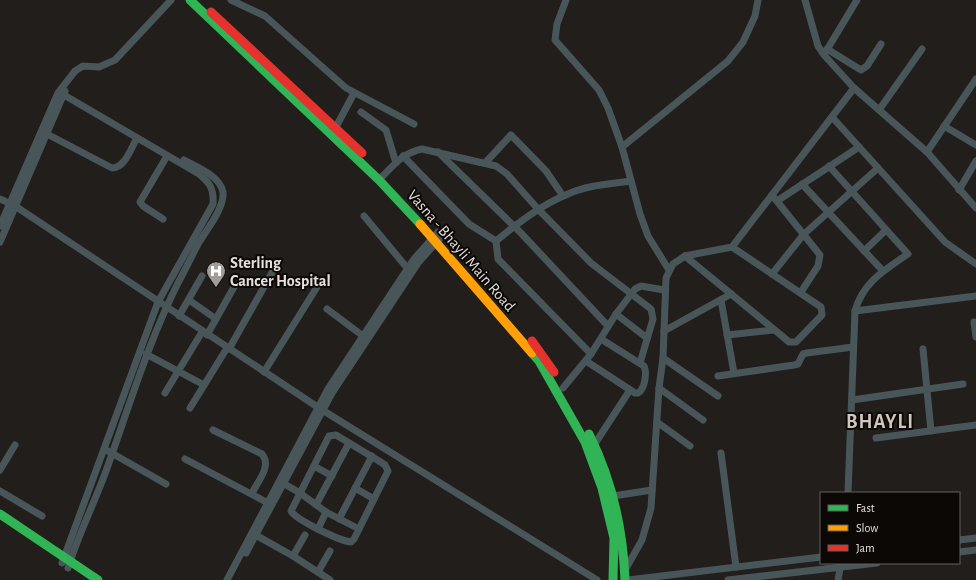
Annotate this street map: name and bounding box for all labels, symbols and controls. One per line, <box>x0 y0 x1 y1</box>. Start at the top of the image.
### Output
street label: Vasna - Bhayli Main Road <box>404 187 518 315</box>
place label: Sterling Cancer Hospital <box>230 255 331 289</box>
hospital icon: Sterling Cancer Hospital <box>205 260 227 288</box>
district label: BHAYLI <box>846 412 914 432</box>
legend <box>820 492 960 564</box>
text: Fast <box>856 502 875 514</box>
text: Slow <box>856 522 878 534</box>
text: Jam <box>856 542 875 554</box>

